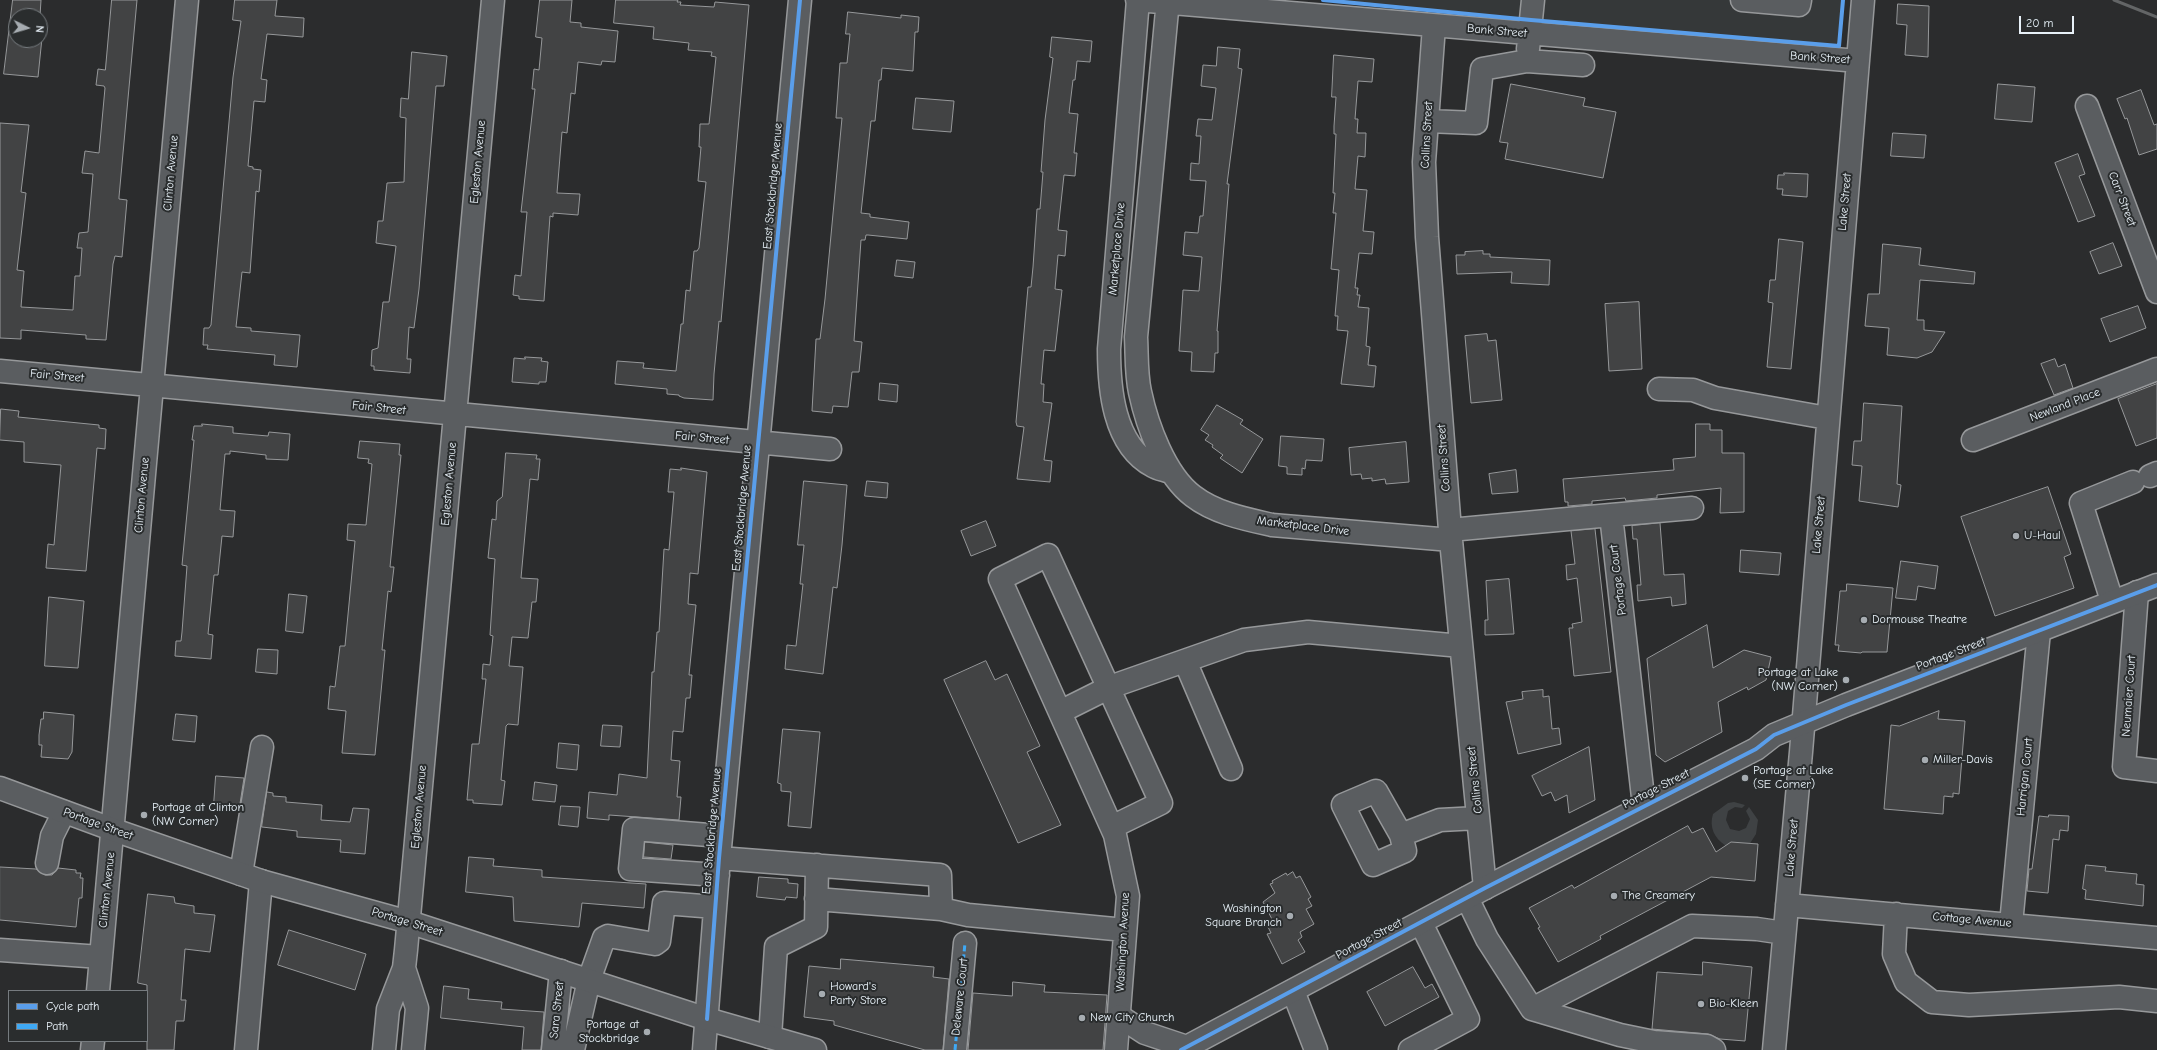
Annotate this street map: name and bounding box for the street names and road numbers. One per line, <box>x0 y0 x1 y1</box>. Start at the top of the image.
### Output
street label: Bank Street <box>1466 21 1528 41</box>
street label: Bank Street <box>1790 49 1850 67</box>
street label: Collins Street <box>1418 101 1436 169</box>
street label: Egleston Avenue <box>467 120 489 204</box>
street label: East Stockbridge Avenue <box>760 122 786 250</box>
street label: Clinton Avenue <box>161 135 181 211</box>
street label: Carr Street <box>2105 170 2139 228</box>
street label: Lake Street <box>1835 173 1855 231</box>
street label: Marketplace Drive <box>1106 202 1128 296</box>
street label: Fair Street <box>29 366 85 386</box>
street label: Newland Place <box>2028 385 2102 425</box>
street label: Fair Street <box>351 398 407 418</box>
street label: Collins Street <box>1434 424 1454 492</box>
street label: Fair Street <box>674 428 730 448</box>
street label: Egleston Avenue <box>438 442 460 526</box>
street label: East Stockbridge Avenue <box>729 444 755 572</box>
street label: Clinton Avenue <box>132 457 152 533</box>
street label: Lake Street <box>1809 496 1829 554</box>
street label: Marketplace Drive <box>1256 513 1350 539</box>
street label: Portage Court <box>1607 544 1629 616</box>
street label: Portage Street <box>1914 634 1988 674</box>
street label: Neumaier Court <box>2119 655 2139 737</box>
street label: Harrigan Court <box>2014 737 2036 817</box>
street label: Collins Street <box>1464 746 1486 814</box>
street label: Egleston Avenue <box>408 765 430 849</box>
street label: Portage Street <box>1620 766 1692 812</box>
street label: East Stockbridge Avenue <box>699 767 725 895</box>
street label: Portage Street <box>61 805 135 843</box>
street label: Lake Street <box>1782 819 1802 877</box>
street label: Clinton Avenue <box>96 851 118 929</box>
street label: Washington Avenue <box>1113 892 1133 992</box>
street label: Portage Street <box>370 904 444 940</box>
street label: Cottage Avenue <box>1932 909 2012 931</box>
street label: Portage Street <box>1333 915 1405 963</box>
street label: Deleware Court <box>949 957 971 1037</box>
street label: Sara Street <box>547 981 567 1039</box>

